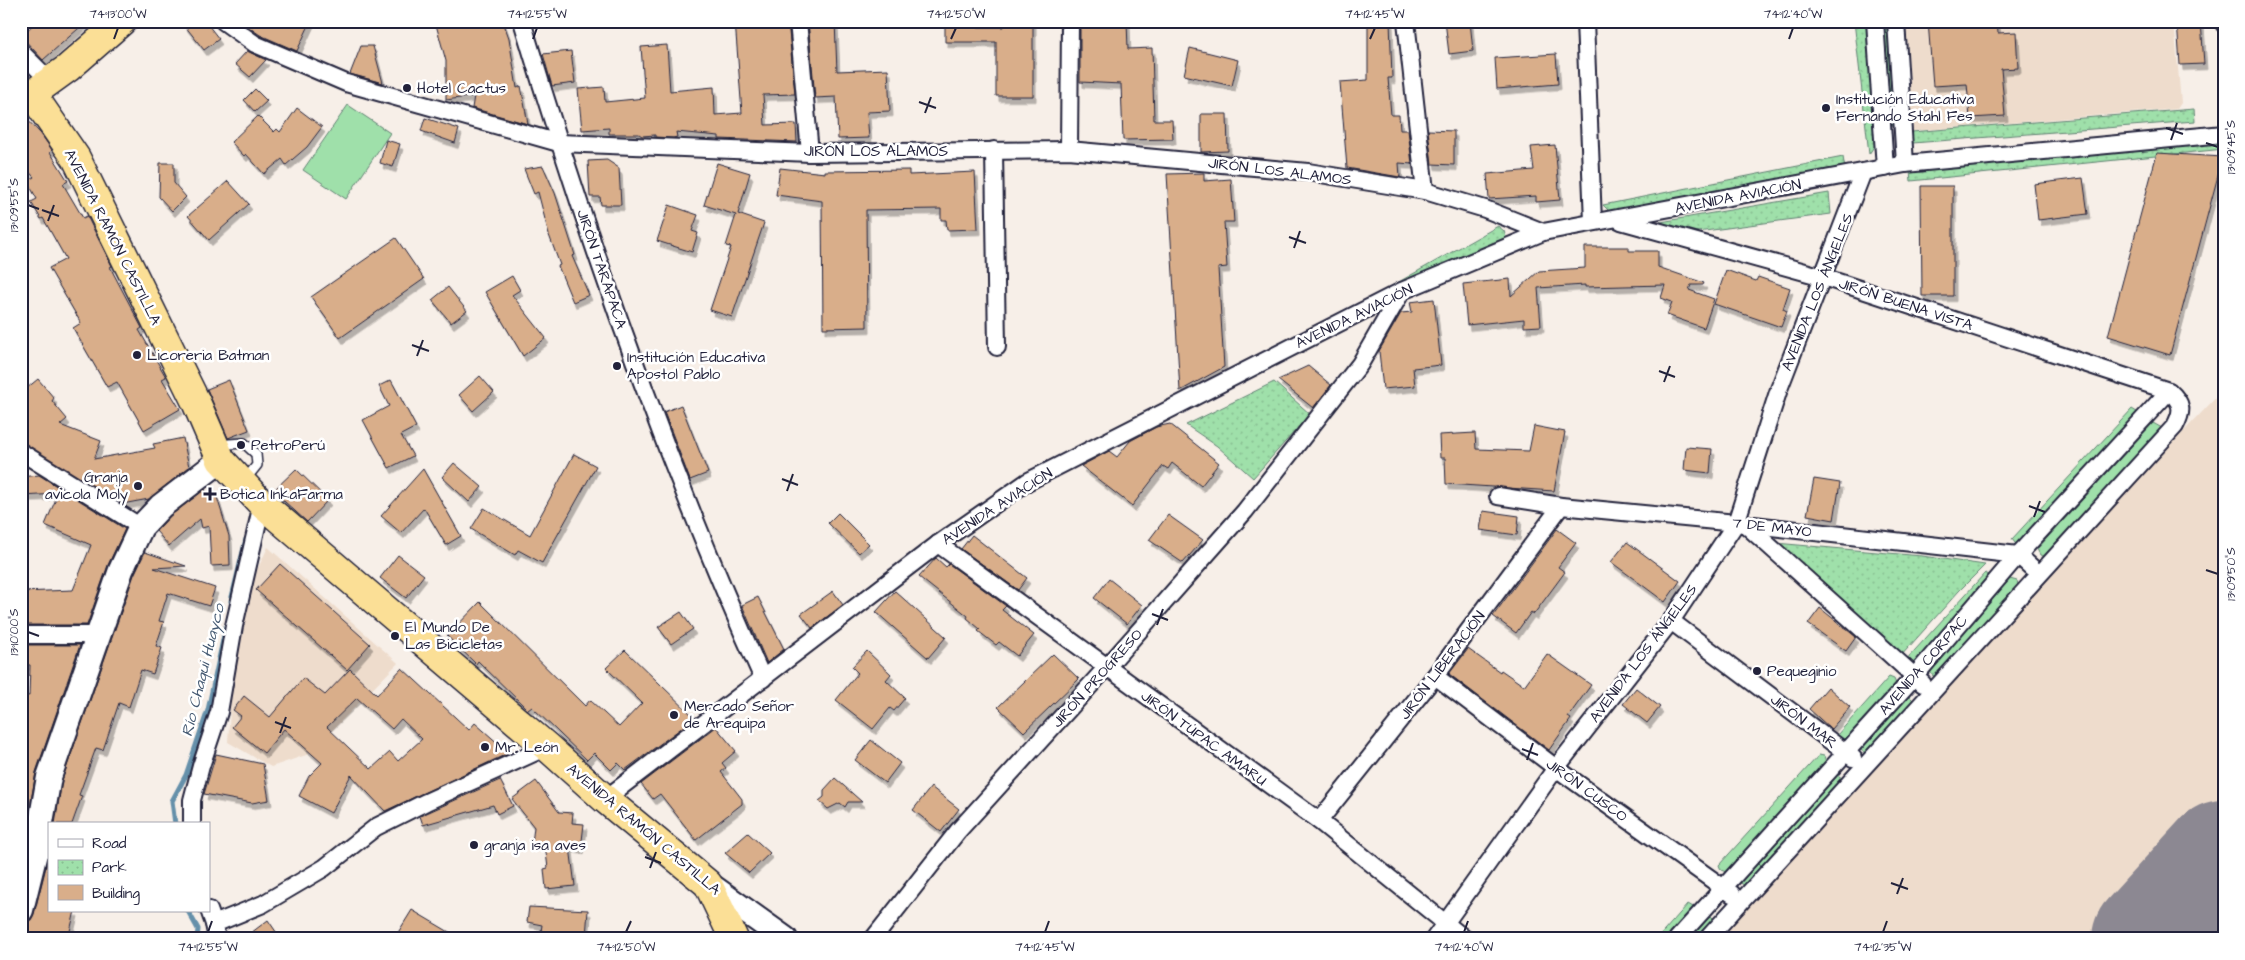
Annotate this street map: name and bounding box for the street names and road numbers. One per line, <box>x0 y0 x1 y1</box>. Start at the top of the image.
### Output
street label: JIRÓN LOS ALAMOS <box>804 141 948 162</box>
street label: AVENIDA RAMÓN CASTILLA <box>59 146 166 329</box>
street label: JIRÓN LOS ALAMOS <box>1207 152 1353 191</box>
street label: AVENIDA AVIACIÓN <box>1673 174 1803 219</box>
street label: JIRÓN TARAPACA <box>571 207 632 332</box>
street label: AVENIDA LOS ÁNGELES <box>1776 210 1859 374</box>
street label: JIRÓN BUENA VISTA <box>1836 273 1976 336</box>
street label: AVENIDA AVIACIÓN <box>1292 279 1416 354</box>
street label: AVENIDA AVIACIÓN <box>938 463 1057 550</box>
street label: 7 DE MAYO <box>1731 512 1813 543</box>
street label: AVENIDA LOS ÁNGELES <box>1584 580 1703 727</box>
street label: JIRÓN LIBERACIÓN <box>1395 607 1490 724</box>
street label: AVENIDA CORPAC <box>1874 611 1973 720</box>
street label: JIRÓN PROGRESO <box>1047 624 1147 732</box>
street label: JIRÓN TÚPAC AMARU <box>1137 686 1271 791</box>
street label: JIRÓN MAR <box>1766 689 1842 754</box>
street label: JIRÓN CUSCO <box>1542 754 1632 827</box>
street label: AVENIDA RAMÓN CASTILLA <box>562 759 725 900</box>

